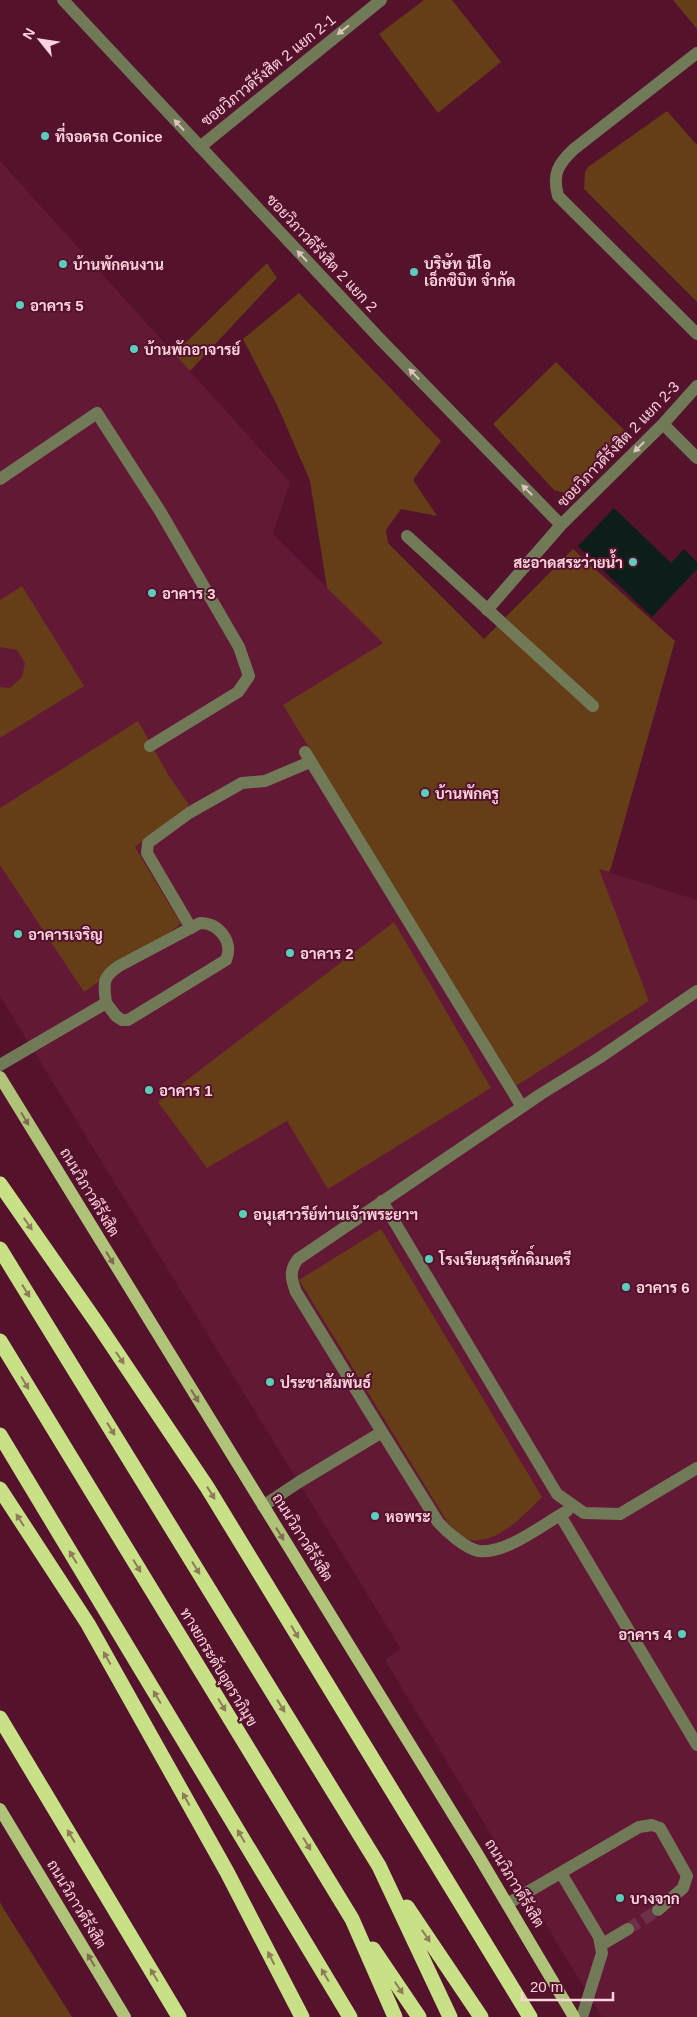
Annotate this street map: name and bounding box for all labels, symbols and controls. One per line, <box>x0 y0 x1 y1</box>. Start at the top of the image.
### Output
street label: ซอยวิภาวดีรังสิต 2 แยก 2-1 <box>197 10 339 129</box>
north arrow <box>15 15 65 65</box>
text: N <box>19 25 38 42</box>
one-way arrow <box>336 25 349 36</box>
one-way arrow <box>173 119 185 131</box>
place label: ที่จอดรถ Conice <box>55 122 163 145</box>
marker: ที่จอดรถ Conice <box>39 130 51 142</box>
street label: ซอยวิภาวดีรังสิต 2 แยก 2 <box>263 190 382 315</box>
one-way arrow <box>296 250 308 262</box>
place label: บริษัท นีโอ เอ็กซิบิท จำกัด <box>424 253 515 289</box>
place label: บ้านพักคนงาน <box>73 255 164 273</box>
marker: บ้านพักคนงาน <box>57 258 69 270</box>
marker: บริษัท นีโอ เอ็กซิบิท จำกัด <box>408 266 420 278</box>
place label: อาคาร 5 <box>30 297 84 314</box>
marker: อาคาร 5 <box>14 299 26 311</box>
place label: บ้านพักอาจารย์ <box>144 340 241 358</box>
marker: บ้านพักอาจารย์ <box>128 343 140 355</box>
one-way arrow <box>408 368 420 380</box>
street label: ซอยวิภาวดีรังสิต 2 แยก 2-3 <box>553 377 682 510</box>
one-way arrow <box>634 441 646 453</box>
one-way arrow <box>521 485 533 497</box>
place label: สะอาดสระว่ายน้ำ <box>513 549 623 571</box>
marker: สะอาดสระว่ายน้ำ <box>627 556 639 568</box>
place label: อาคาร 3 <box>162 585 216 602</box>
marker: อาคาร 3 <box>146 587 158 599</box>
place label: บ้านพักครู <box>435 784 500 805</box>
marker: บ้านพักครู <box>419 787 431 799</box>
place label: อาคารเจริญ <box>28 926 103 944</box>
marker: อาคารเจริญ <box>12 928 24 940</box>
place label: อาคาร 2 <box>300 945 354 962</box>
marker: อาคาร 2 <box>284 947 296 959</box>
place label: อาคาร 1 <box>159 1082 213 1099</box>
marker: อาคาร 1 <box>143 1084 155 1096</box>
one-way arrow <box>21 1112 30 1125</box>
street label: ถนนวิภาวดีรังสิต <box>57 1144 124 1239</box>
place label: อนุเสาวรีย์ท่านเจ้าพระยาฯ <box>253 1205 418 1226</box>
marker: อนุเสาวรีย์ท่านเจ้าพระยาฯ <box>237 1208 249 1220</box>
one-way arrow <box>23 1217 33 1231</box>
place label: โรงเรียนสุรศักดิ์มนตรี <box>438 1244 571 1271</box>
one-way arrow <box>105 1251 114 1264</box>
marker: โรงเรียนสุรศักดิ์มนตรี <box>423 1253 435 1265</box>
place label: อาคาร 6 <box>636 1279 690 1296</box>
marker: อาคาร 6 <box>620 1281 632 1293</box>
one-way arrow <box>21 1284 30 1297</box>
one-way arrow <box>115 1351 125 1365</box>
place label: ประชาสัมพันธ์ <box>280 1373 372 1391</box>
one-way arrow <box>21 1376 30 1389</box>
marker: ประชาสัมพันธ์ <box>264 1376 276 1388</box>
one-way arrow <box>190 1389 200 1402</box>
one-way arrow <box>106 1423 115 1436</box>
one-way arrow <box>206 1486 215 1499</box>
street label: ถนนวิภาวดีรังสิต <box>269 1489 338 1584</box>
place label: หอพระ <box>385 1508 430 1525</box>
marker: หอพระ <box>369 1510 381 1522</box>
one-way arrow <box>16 1513 25 1527</box>
one-way arrow <box>276 1527 285 1541</box>
one-way arrow <box>69 1551 78 1564</box>
one-way arrow <box>133 1560 142 1573</box>
one-way arrow <box>191 1561 200 1574</box>
street label: ทางยกระดับอุตราภิมุข <box>174 1605 261 1731</box>
one-way arrow <box>291 1625 300 1638</box>
place label: อาคาร 4 <box>618 1626 673 1643</box>
marker: อาคาร 4 <box>676 1628 688 1640</box>
one-way arrow <box>102 1651 111 1664</box>
one-way arrow <box>153 1690 162 1703</box>
one-way arrow <box>217 1699 226 1712</box>
one-way arrow <box>276 1700 286 1713</box>
one-way arrow <box>182 1793 191 1806</box>
one-way arrow <box>66 1829 75 1842</box>
one-way arrow <box>236 1829 245 1842</box>
street label: ถนนวิภาวดีรังสิต <box>482 1835 549 1930</box>
one-way arrow <box>302 1837 311 1850</box>
street label: ถนนวิภาวดีรังสิต <box>44 1856 111 1951</box>
place label: บางจาก <box>630 1890 680 1907</box>
marker: บางจาก <box>614 1892 626 1904</box>
one-way arrow <box>421 1929 431 1942</box>
one-way arrow <box>267 1951 275 1965</box>
one-way arrow <box>86 1954 95 1967</box>
one-way arrow <box>150 1969 159 1982</box>
one-way arrow <box>320 1969 329 1982</box>
scale bar <box>522 1970 613 2002</box>
text: 20 m <box>530 1978 563 1995</box>
one-way arrow <box>394 1981 404 1995</box>

